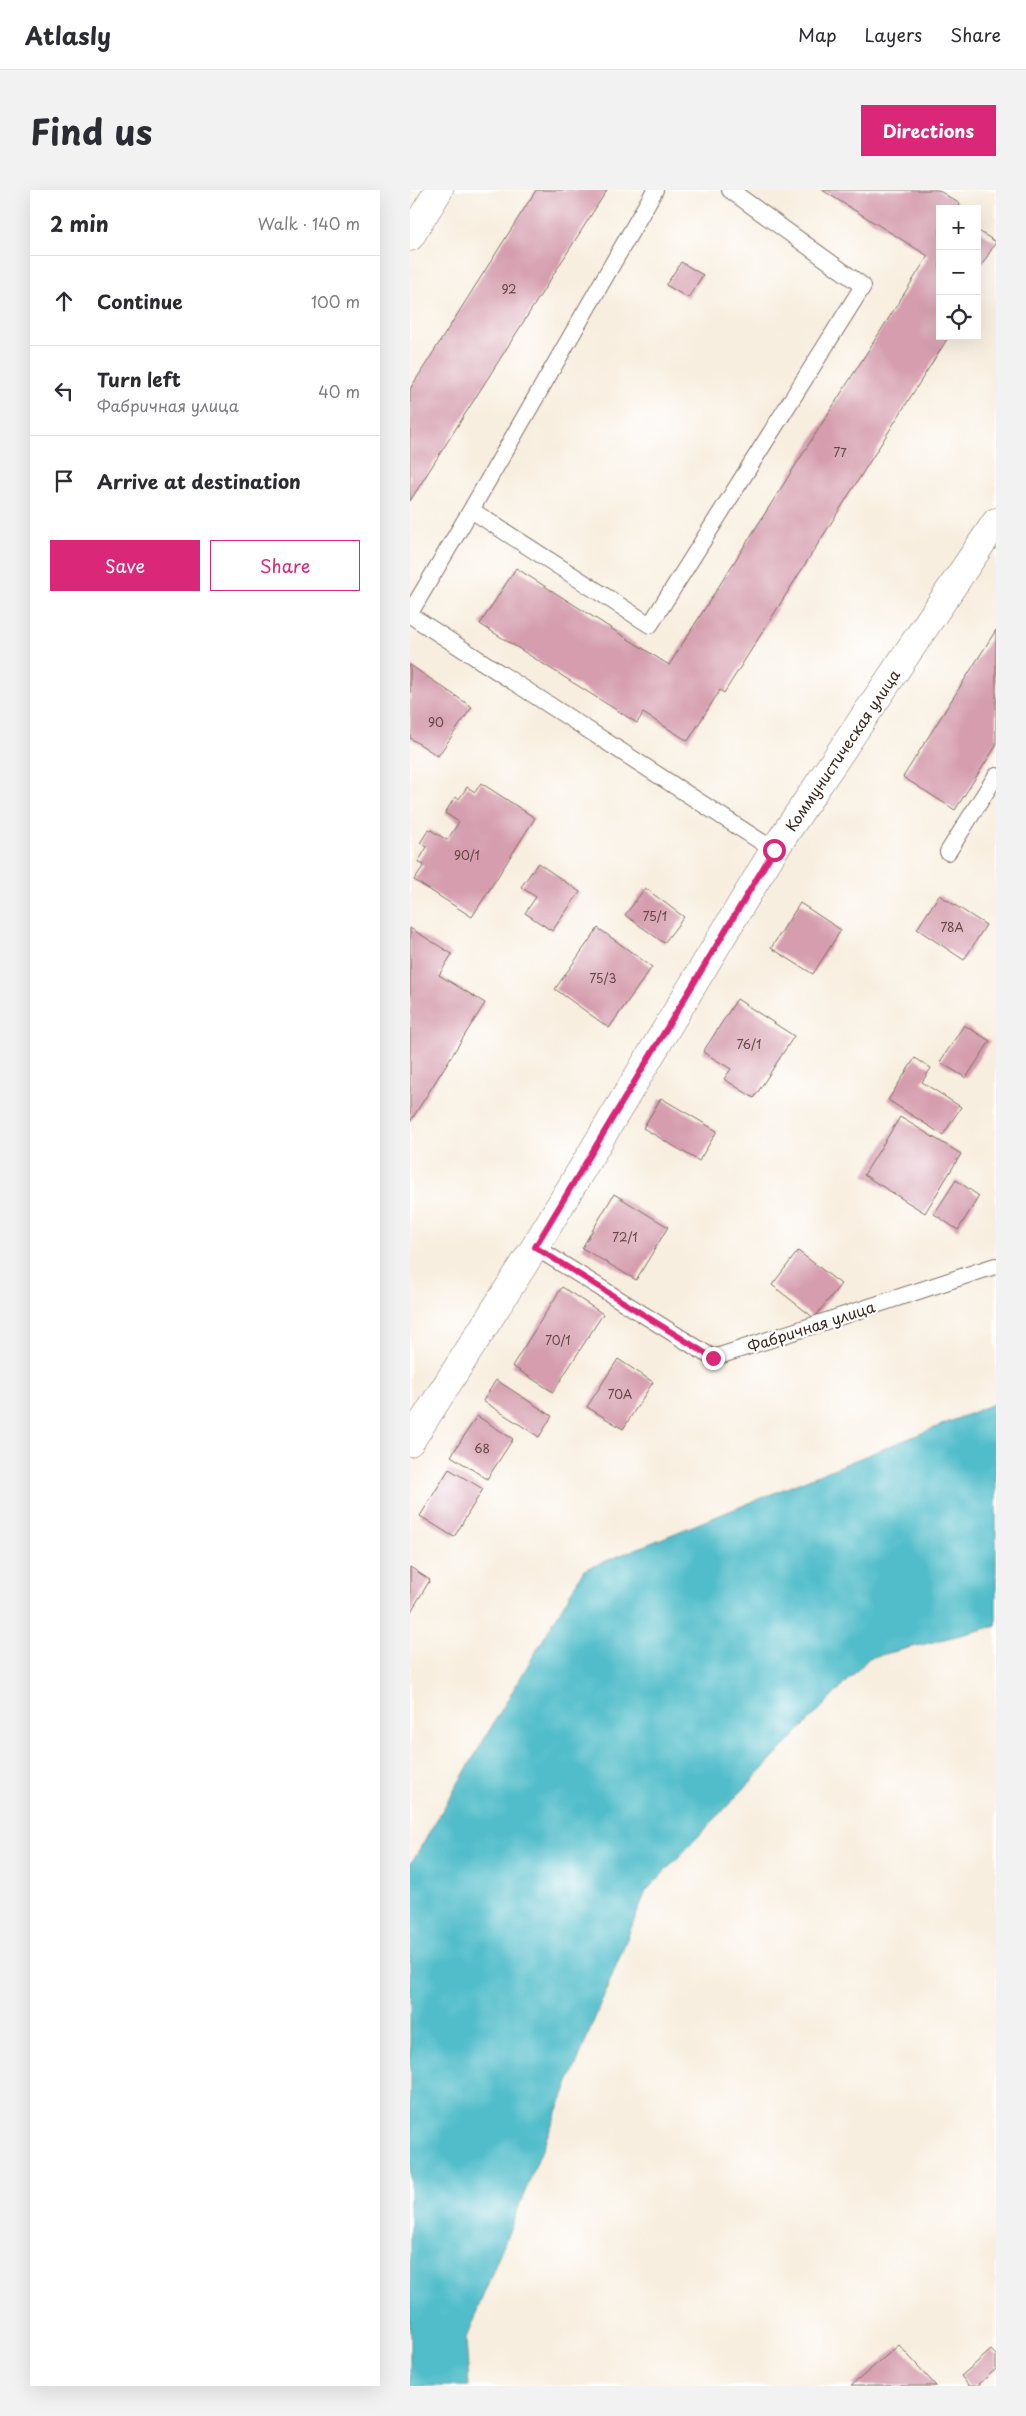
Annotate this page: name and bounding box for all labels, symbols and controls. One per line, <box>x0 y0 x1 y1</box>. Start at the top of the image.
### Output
text: Atlasly <box>25 17 111 53</box>
text: Map <box>798 21 837 48</box>
text: Layers <box>865 21 922 48</box>
text: Share <box>950 21 1001 48</box>
text: Find us <box>30 104 152 157</box>
button: Directions <box>861 105 996 156</box>
map controls <box>936 205 981 340</box>
button: + <box>936 205 981 250</box>
text: 2 min <box>50 207 109 239</box>
text: Walk · 140 m <box>258 211 360 235</box>
button: − <box>936 250 981 295</box>
house number: 92 <box>501 280 517 298</box>
icon: ahead <box>50 287 78 315</box>
text: Continue <box>97 287 183 315</box>
text: 100 m <box>311 289 360 313</box>
button: locate <box>936 295 981 340</box>
text: Turn left <box>97 365 181 393</box>
icon: left <box>50 377 78 405</box>
text: 40 m <box>318 379 360 403</box>
text: Фабричная улица <box>97 393 239 417</box>
house number: 77 <box>833 443 847 461</box>
icon: arrive <box>50 467 78 495</box>
text: Arrive at destination <box>97 467 301 495</box>
button: Save <box>50 540 200 591</box>
button: Share <box>210 540 360 591</box>
street label: Коммунистическая улица <box>779 664 905 836</box>
house number: 90 <box>428 713 444 731</box>
route start <box>763 839 786 862</box>
house number: 90/1 <box>454 846 480 864</box>
house number: 75/1 <box>643 907 667 925</box>
house number: 78А <box>940 918 964 936</box>
house number: 75/3 <box>590 969 616 987</box>
house number: 76/1 <box>737 1035 761 1053</box>
house number: 72/1 <box>612 1228 638 1246</box>
street label: Фабричная улица <box>744 1294 878 1357</box>
house number: 70/1 <box>545 1331 571 1349</box>
route end <box>702 1347 725 1370</box>
house number: 70А <box>608 1385 632 1403</box>
house number: 68 <box>474 1439 490 1457</box>

